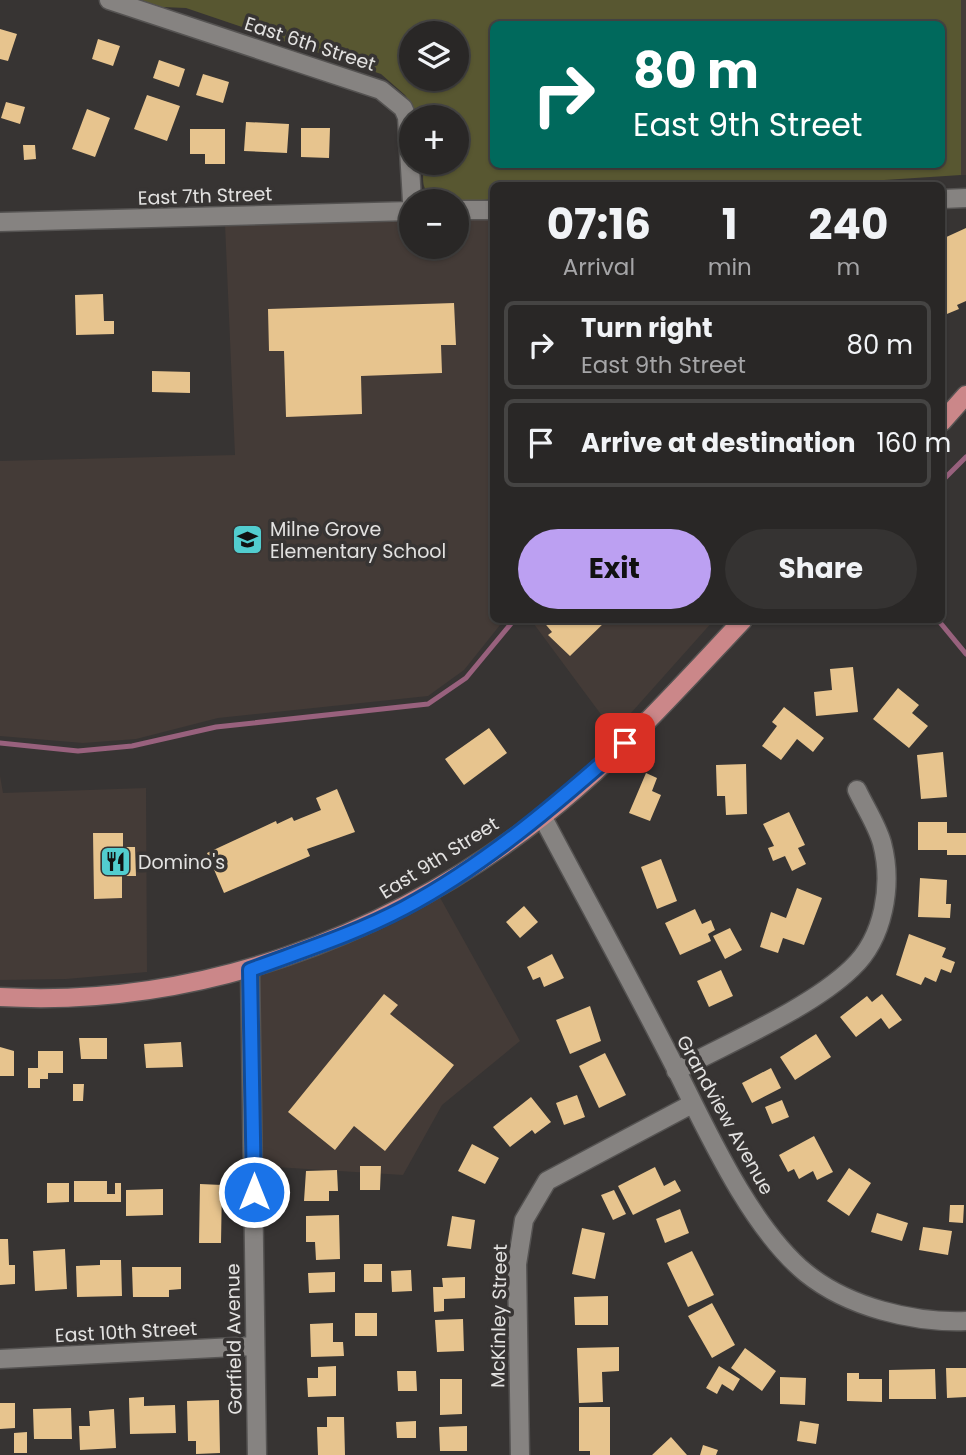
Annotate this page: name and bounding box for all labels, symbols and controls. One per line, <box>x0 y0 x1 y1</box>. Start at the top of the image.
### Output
street label: East 6th Street <box>241 10 379 78</box>
map controls <box>399 21 469 259</box>
button: layers <box>399 21 469 91</box>
text: 80 m <box>633 37 759 105</box>
icon: right <box>518 49 609 140</box>
text: East 9th Street <box>633 102 862 147</box>
button: + <box>399 105 469 175</box>
street label: East 7th Street <box>137 180 273 212</box>
button: − <box>399 189 469 259</box>
text: 07:16 <box>547 195 651 254</box>
text: 1 <box>722 195 738 254</box>
text: 240 <box>808 195 888 254</box>
text: Arrival <box>563 251 635 283</box>
text: min <box>708 251 752 283</box>
text: m <box>837 251 860 283</box>
text: Turn right <box>581 310 713 346</box>
icon: right <box>522 326 560 364</box>
text: 80 m <box>847 327 913 363</box>
text: East 9th Street <box>581 349 746 381</box>
icon: arrive <box>522 424 560 462</box>
text: Arrive at destination <box>581 425 856 461</box>
text: 160 m <box>877 425 951 461</box>
place label: Milne Grove Elementary School <box>270 516 446 565</box>
school or university icon: Milne Grove Elementary School <box>230 523 264 557</box>
button: Exit <box>518 529 711 609</box>
button: Share <box>725 529 917 609</box>
pin <box>595 713 655 773</box>
icon: arrive <box>606 724 644 762</box>
street label: East 9th Street <box>374 810 504 906</box>
restaurant icon: Domino's <box>98 845 132 879</box>
place label: Domino's <box>138 849 225 876</box>
street label: Grandview Avenue <box>670 1030 780 1200</box>
position arrow <box>217 1155 291 1229</box>
street label: McKinley Street <box>484 1244 514 1388</box>
street label: Garfield Avenue <box>219 1263 249 1415</box>
street label: East 10th Street <box>54 1315 198 1349</box>

